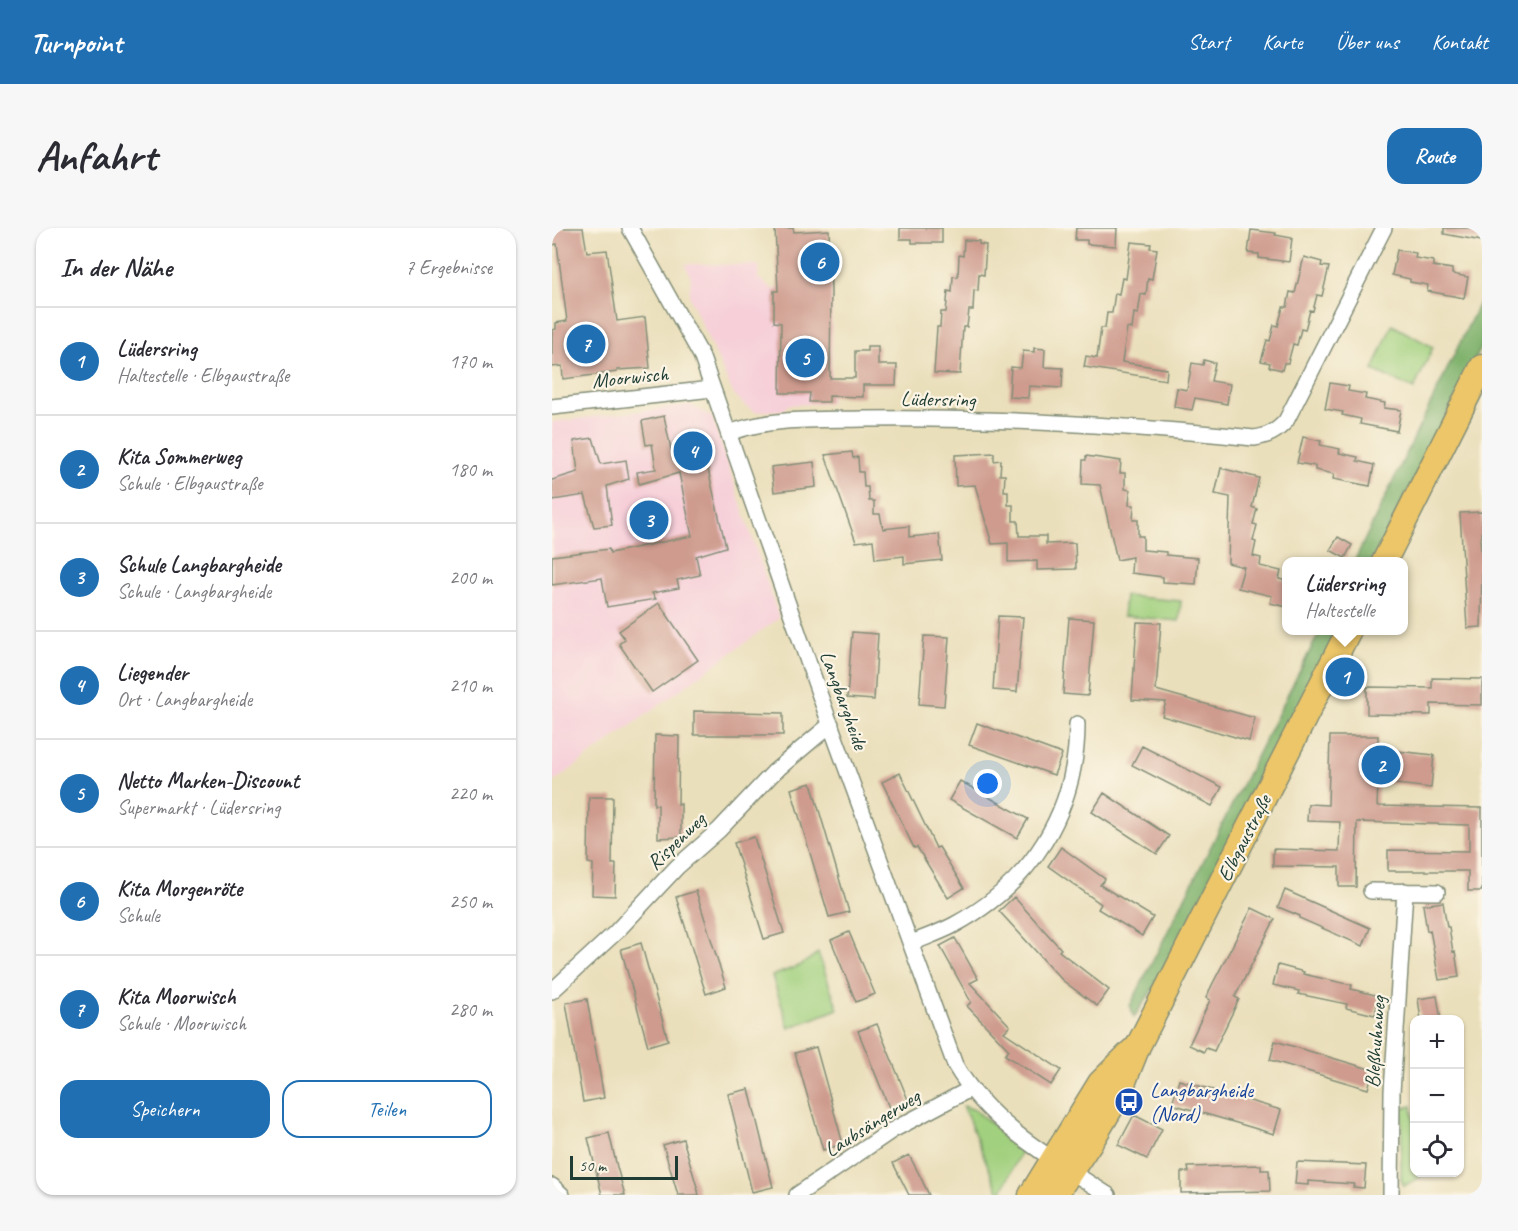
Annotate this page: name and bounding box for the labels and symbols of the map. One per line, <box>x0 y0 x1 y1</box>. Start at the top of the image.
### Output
pin: 6 <box>800 240 840 285</box>
pin: 7 <box>567 322 606 366</box>
pin: 5 <box>786 336 824 380</box>
street label: Moorwisch <box>591 360 671 394</box>
street label: Lüdersring <box>900 385 977 413</box>
pin: 4 <box>674 428 712 474</box>
pin: 3 <box>630 498 668 542</box>
street label: Langbargheide <box>814 647 874 754</box>
pin: 1 <box>1326 654 1364 700</box>
pin: 2 <box>1362 742 1400 788</box>
your location <box>973 769 1002 798</box>
street label: Elbgaustraße <box>1211 788 1278 886</box>
street label: Rispenweg <box>641 806 712 875</box>
street label: Bleßhuhnweg <box>1359 994 1391 1089</box>
place label: Langbargheide (Nord) <box>1150 1077 1254 1127</box>
street label: Laubsängerweg <box>819 1083 926 1163</box>
bus stop icon: Langbargheide (Nord) <box>1113 1086 1145 1118</box>
scale bar <box>570 1153 678 1180</box>

